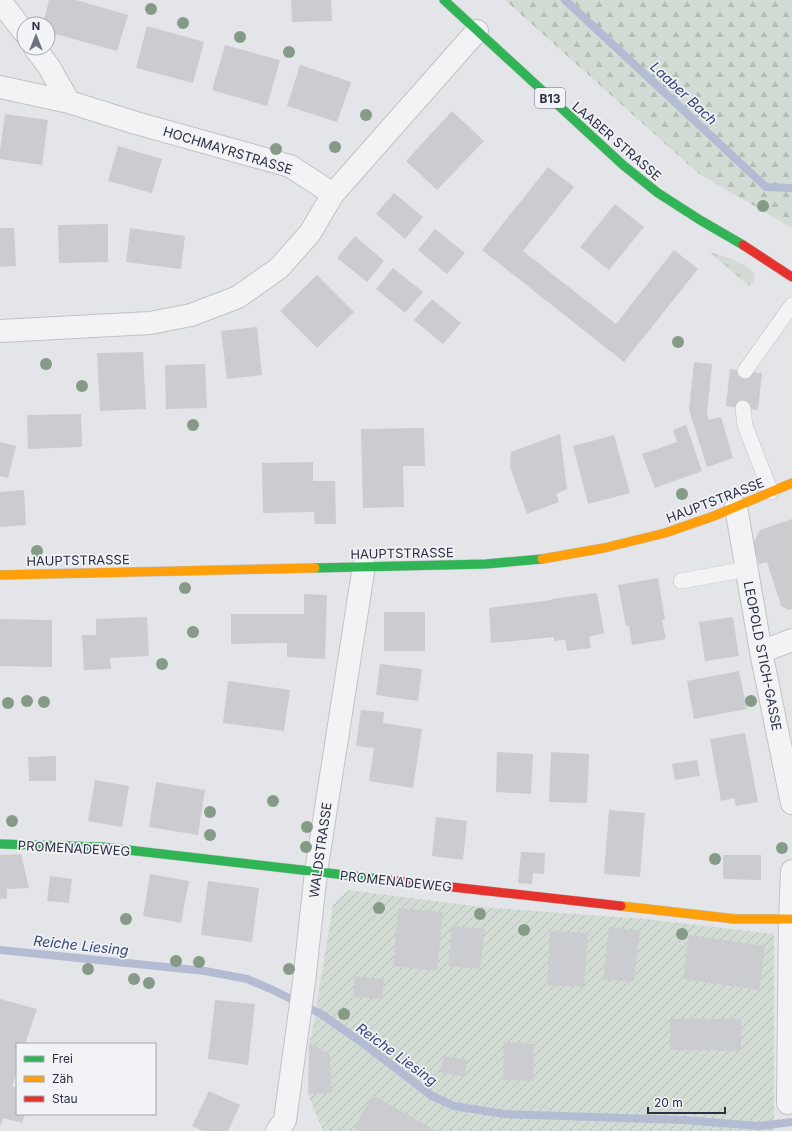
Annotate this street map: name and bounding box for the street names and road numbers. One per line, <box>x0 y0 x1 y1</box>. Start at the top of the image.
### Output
road number: B13 <box>535 88 565 108</box>
street label: LAABER STRASSE <box>569 98 665 184</box>
street label: HOCHMAYRSTRASSE <box>161 123 295 177</box>
street label: HAUPTSTRASSE <box>664 474 766 526</box>
street label: HAUPTSTRASSE <box>350 544 454 562</box>
street label: HAUPTSTRASSE <box>26 551 130 569</box>
street label: LEOPOLD STICH-GASSE <box>741 580 785 732</box>
street label: WALDSTRASSE <box>305 801 335 899</box>
street label: PROMENADEWEG <box>17 837 131 859</box>
street label: PROMENADEWEG <box>339 867 453 895</box>

